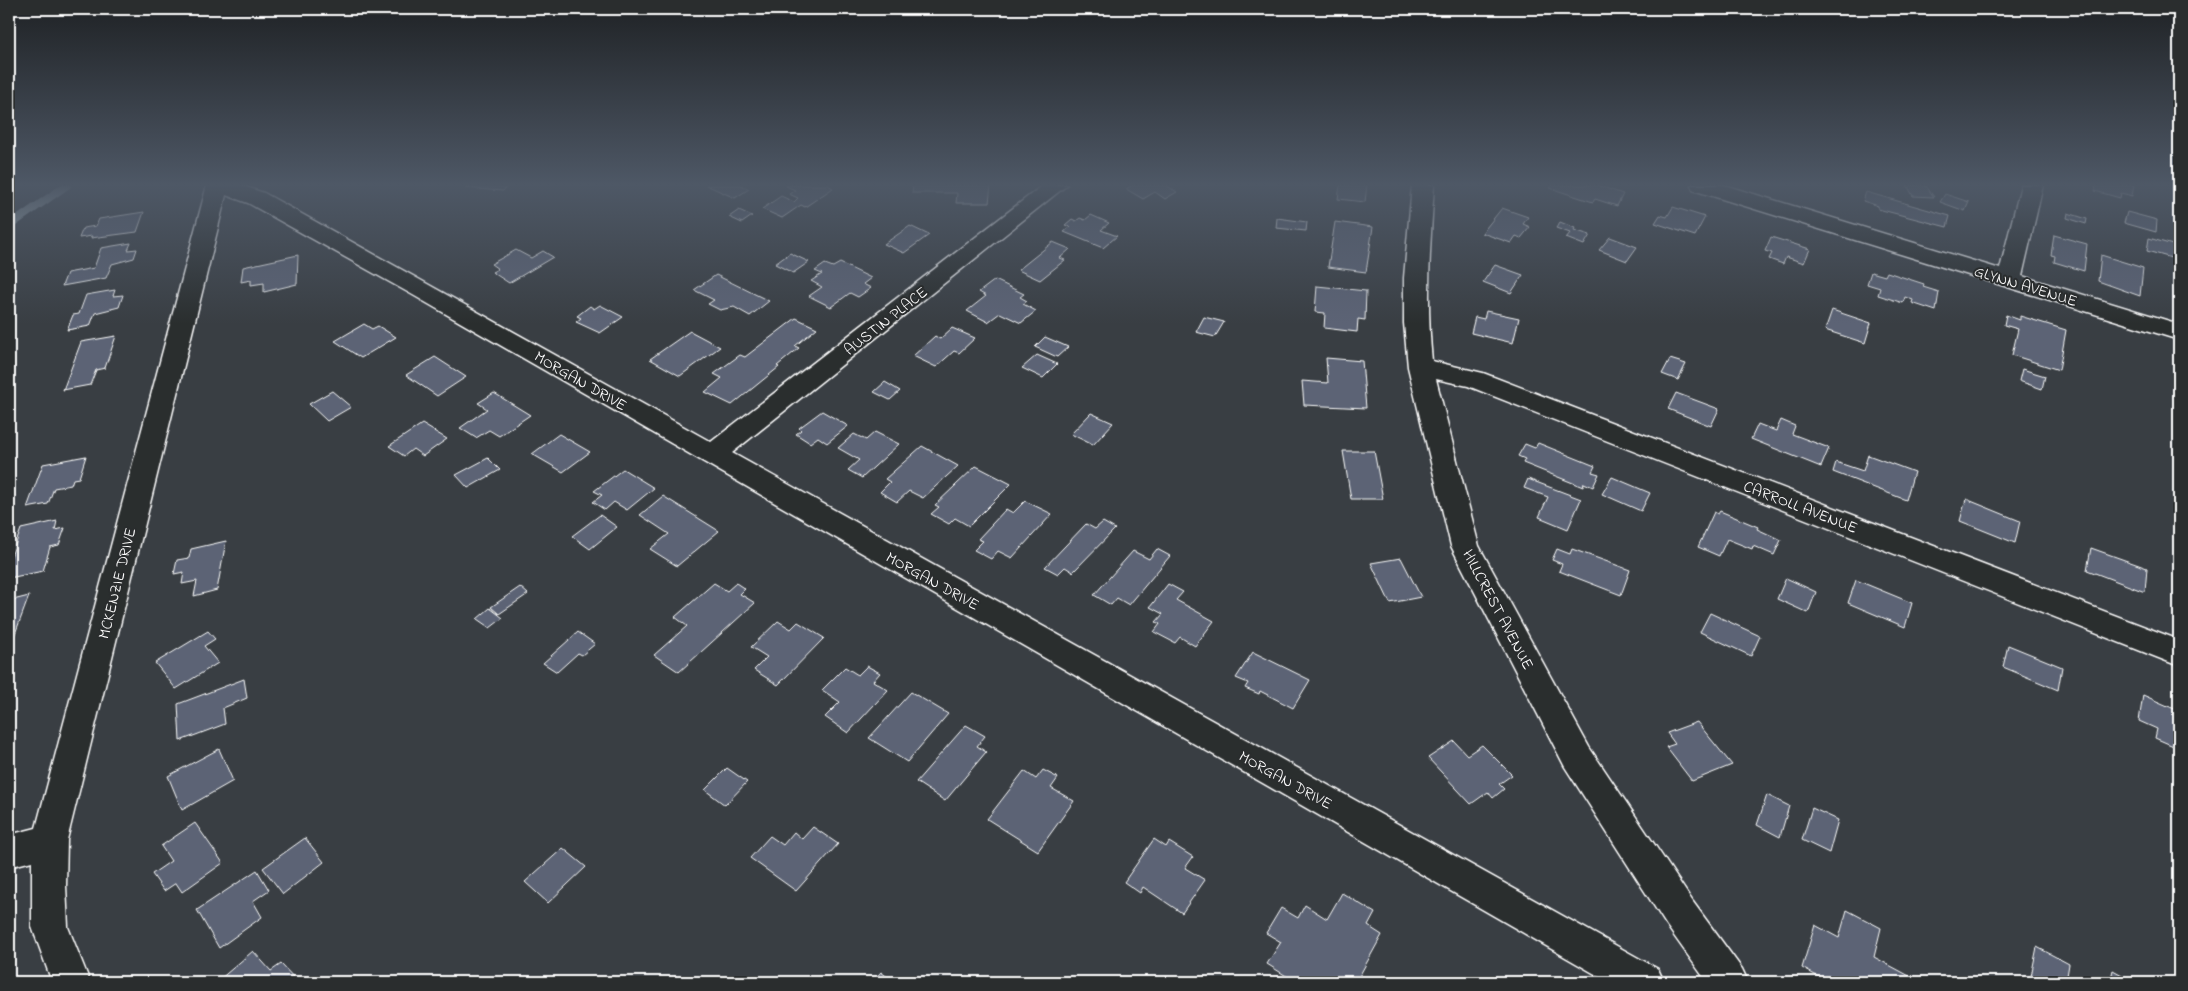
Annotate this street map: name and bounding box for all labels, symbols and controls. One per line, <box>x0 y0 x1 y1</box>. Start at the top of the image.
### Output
street label: GLYNN AVENUE <box>1971 260 2080 314</box>
street label: AUSTIN PLACE <box>839 281 933 362</box>
street label: MORGAN DRIVE <box>529 345 631 418</box>
street label: CARROLL AVENUE <box>1740 475 1861 541</box>
street label: MCKENZIE DRIVE <box>93 525 143 642</box>
street label: HILLCREST AVENUE <box>1455 545 1539 674</box>
street label: MORGAN DRIVE <box>881 546 983 617</box>
street label: MORGAN DRIVE <box>1234 745 1336 816</box>

